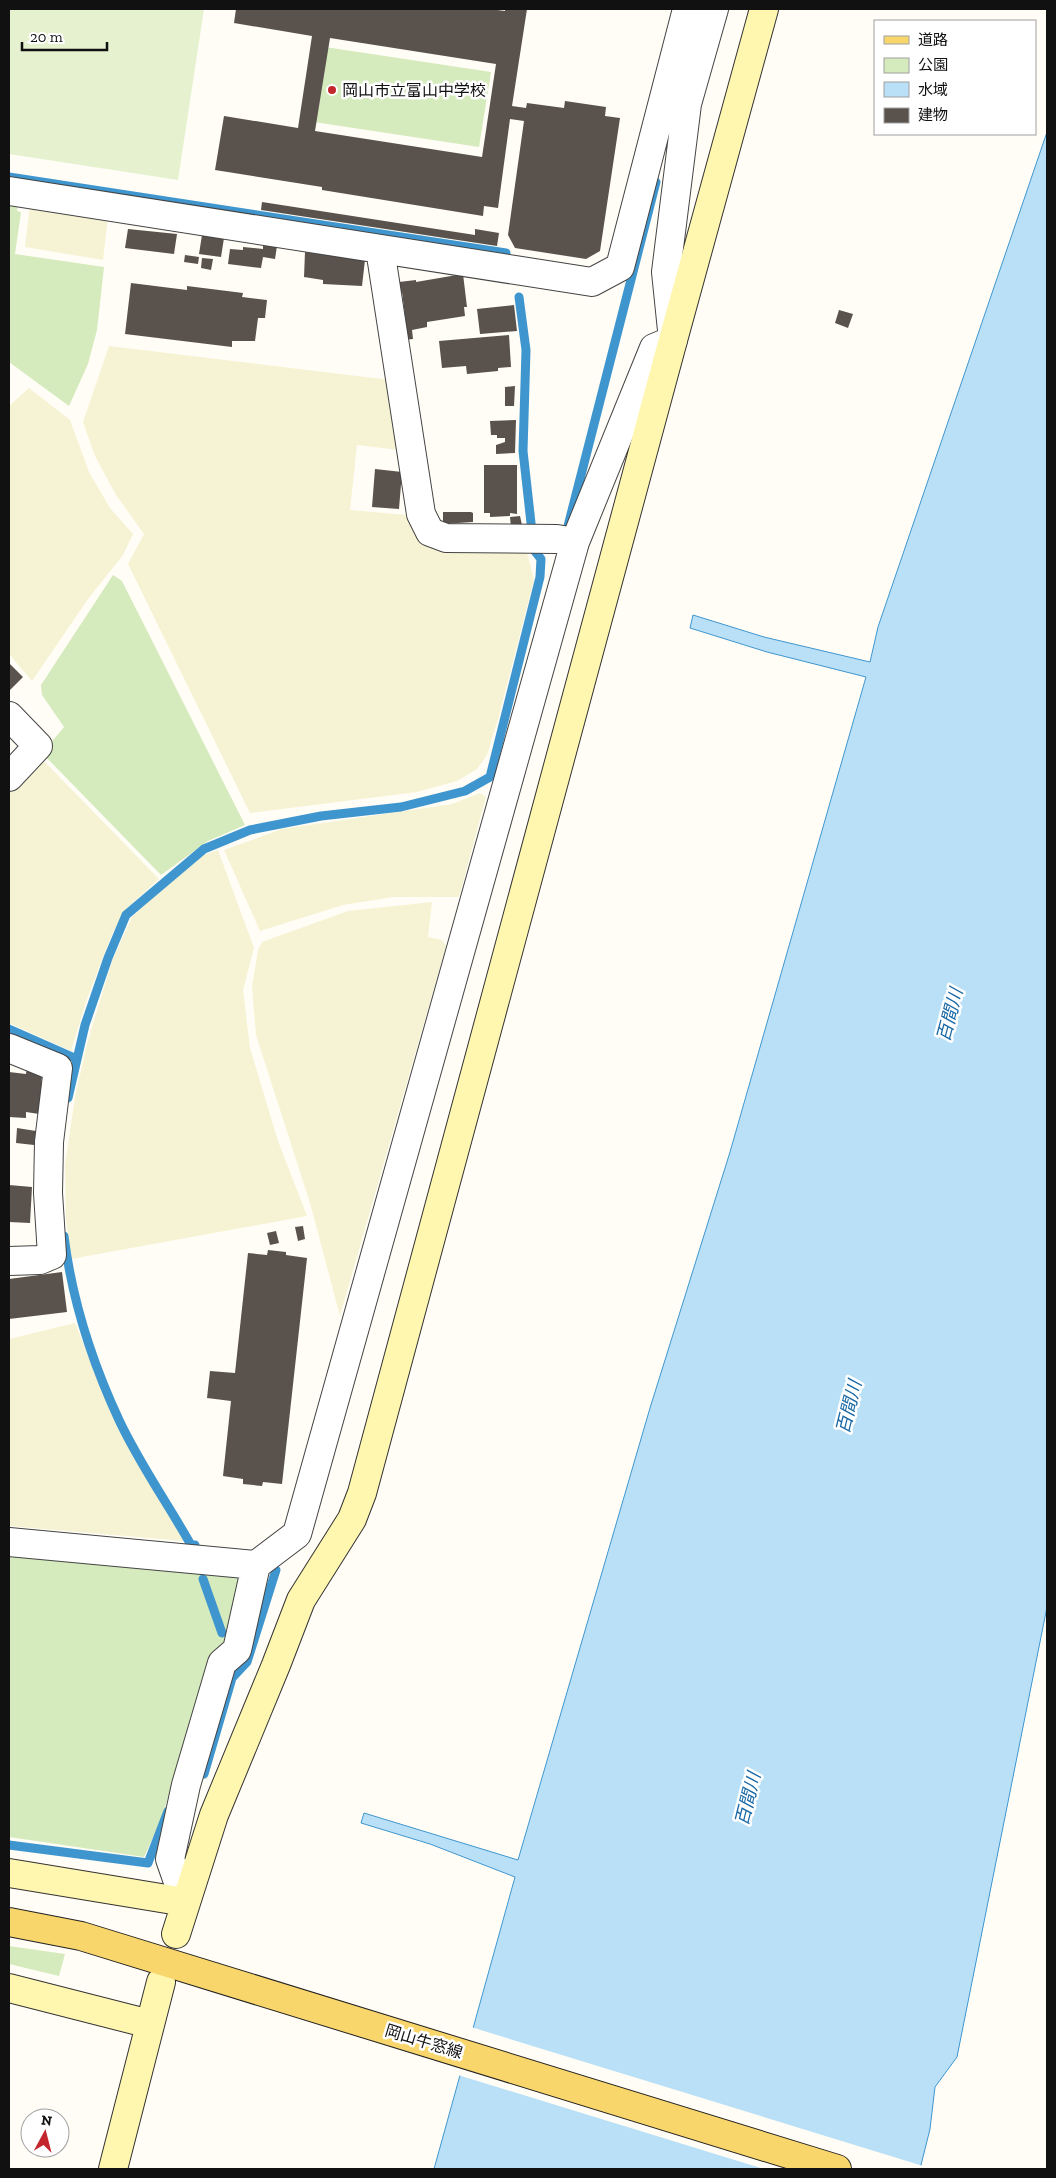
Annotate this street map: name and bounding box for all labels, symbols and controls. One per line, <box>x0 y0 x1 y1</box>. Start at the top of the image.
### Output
scale bar <box>22 20 108 52</box>
legend <box>874 20 1036 135</box>
text: 20 m <box>30 28 63 46</box>
text: 道路 <box>918 31 948 49</box>
text: 公園 <box>918 56 948 74</box>
place label: 岡山市立富山中学校 <box>342 81 486 100</box>
text: 水域 <box>918 81 948 99</box>
marker: 岡山市立富山中学校 <box>326 84 338 96</box>
text: 建物 <box>918 106 948 124</box>
water label: 百間川 <box>932 984 968 1044</box>
water label: 百間川 <box>832 1376 867 1436</box>
water label: 百間川 <box>731 1768 766 1828</box>
street label: 岡山牛窓線 <box>383 2021 465 2062</box>
north arrow <box>20 2108 70 2158</box>
text: N <box>40 2112 53 2130</box>

